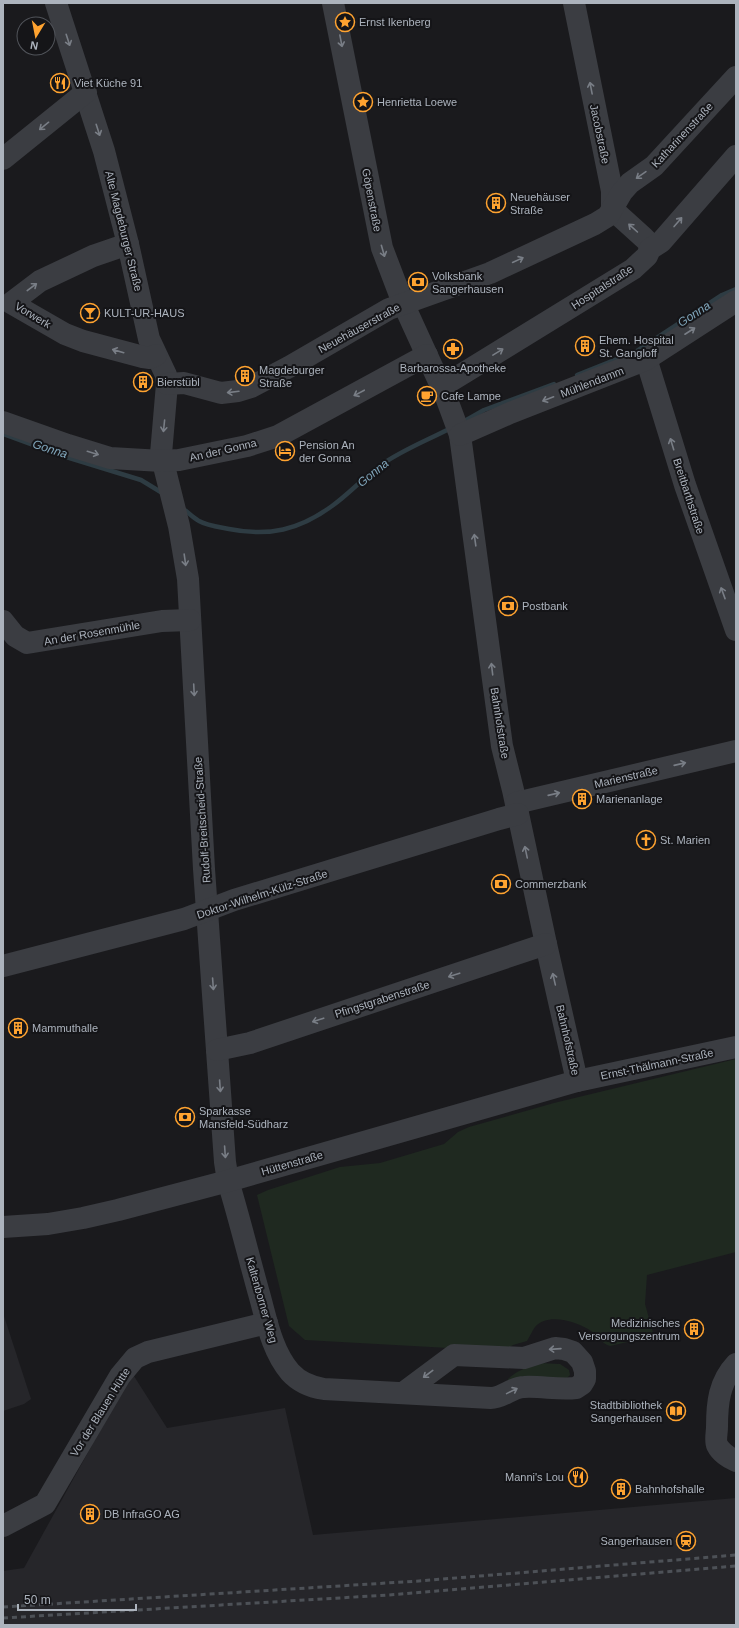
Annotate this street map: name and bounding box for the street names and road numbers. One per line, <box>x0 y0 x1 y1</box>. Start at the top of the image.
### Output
street label: Katharinenstraße <box>649 100 715 170</box>
street label: Jacobstraße <box>588 103 612 165</box>
street label: Göpenstraße <box>360 167 384 233</box>
street label: Alte Magdeburger Straße <box>103 170 145 292</box>
street label: Hospitalstraße <box>569 263 635 311</box>
street label: Vorwerk <box>13 300 54 331</box>
street label: Neuehäuserstraße <box>316 301 402 355</box>
street label: Mühlendamm <box>559 364 625 400</box>
street label: An der Gonna <box>188 436 259 464</box>
street label: Breitbarthstraße <box>671 457 707 535</box>
street label: An der Rosenmühle <box>43 619 141 647</box>
street label: Bahnhofstraße <box>488 686 512 760</box>
street label: Rudolf-Breitscheid-Straße <box>192 756 212 884</box>
street label: Marienstraße <box>593 764 659 790</box>
street label: Doktor-Wilhelm-Külz-Straße <box>195 867 329 921</box>
street label: Pfingstgrabenstraße <box>333 978 431 1020</box>
street label: Bahnhofstraße <box>554 1003 582 1077</box>
street label: Ernst-Thälmann-Straße <box>600 1046 714 1082</box>
street label: Hüttenstraße <box>260 1148 324 1178</box>
street label: Kaltenborner Weg <box>244 1256 280 1344</box>
street label: Vor der Blauen Hütte <box>68 1366 132 1458</box>

